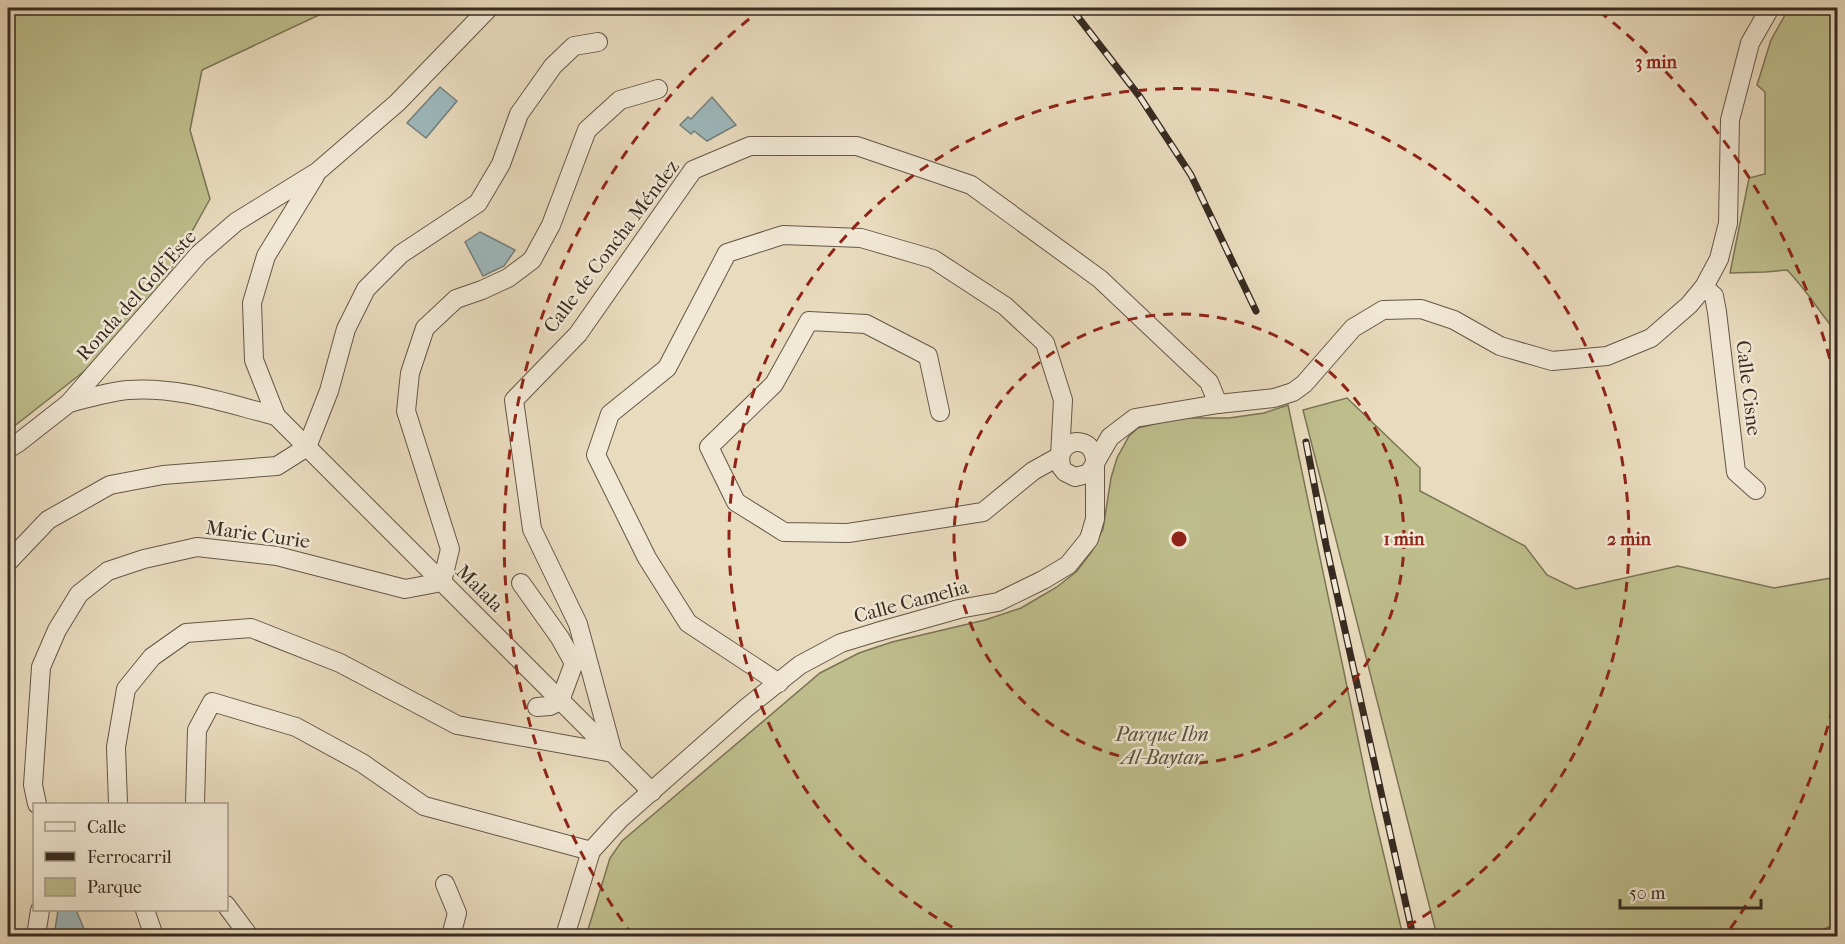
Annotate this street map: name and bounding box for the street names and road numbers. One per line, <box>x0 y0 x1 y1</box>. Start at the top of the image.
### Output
street label: Calle de Concha Méndez <box>539 155 684 337</box>
street label: Ronda del Golf Este <box>72 225 201 365</box>
street label: Calle Cisne <box>1731 339 1766 437</box>
street label: Marie Curie <box>204 516 312 553</box>
street label: Malala <box>451 560 509 617</box>
street label: Calle Camelia <box>851 575 972 628</box>

